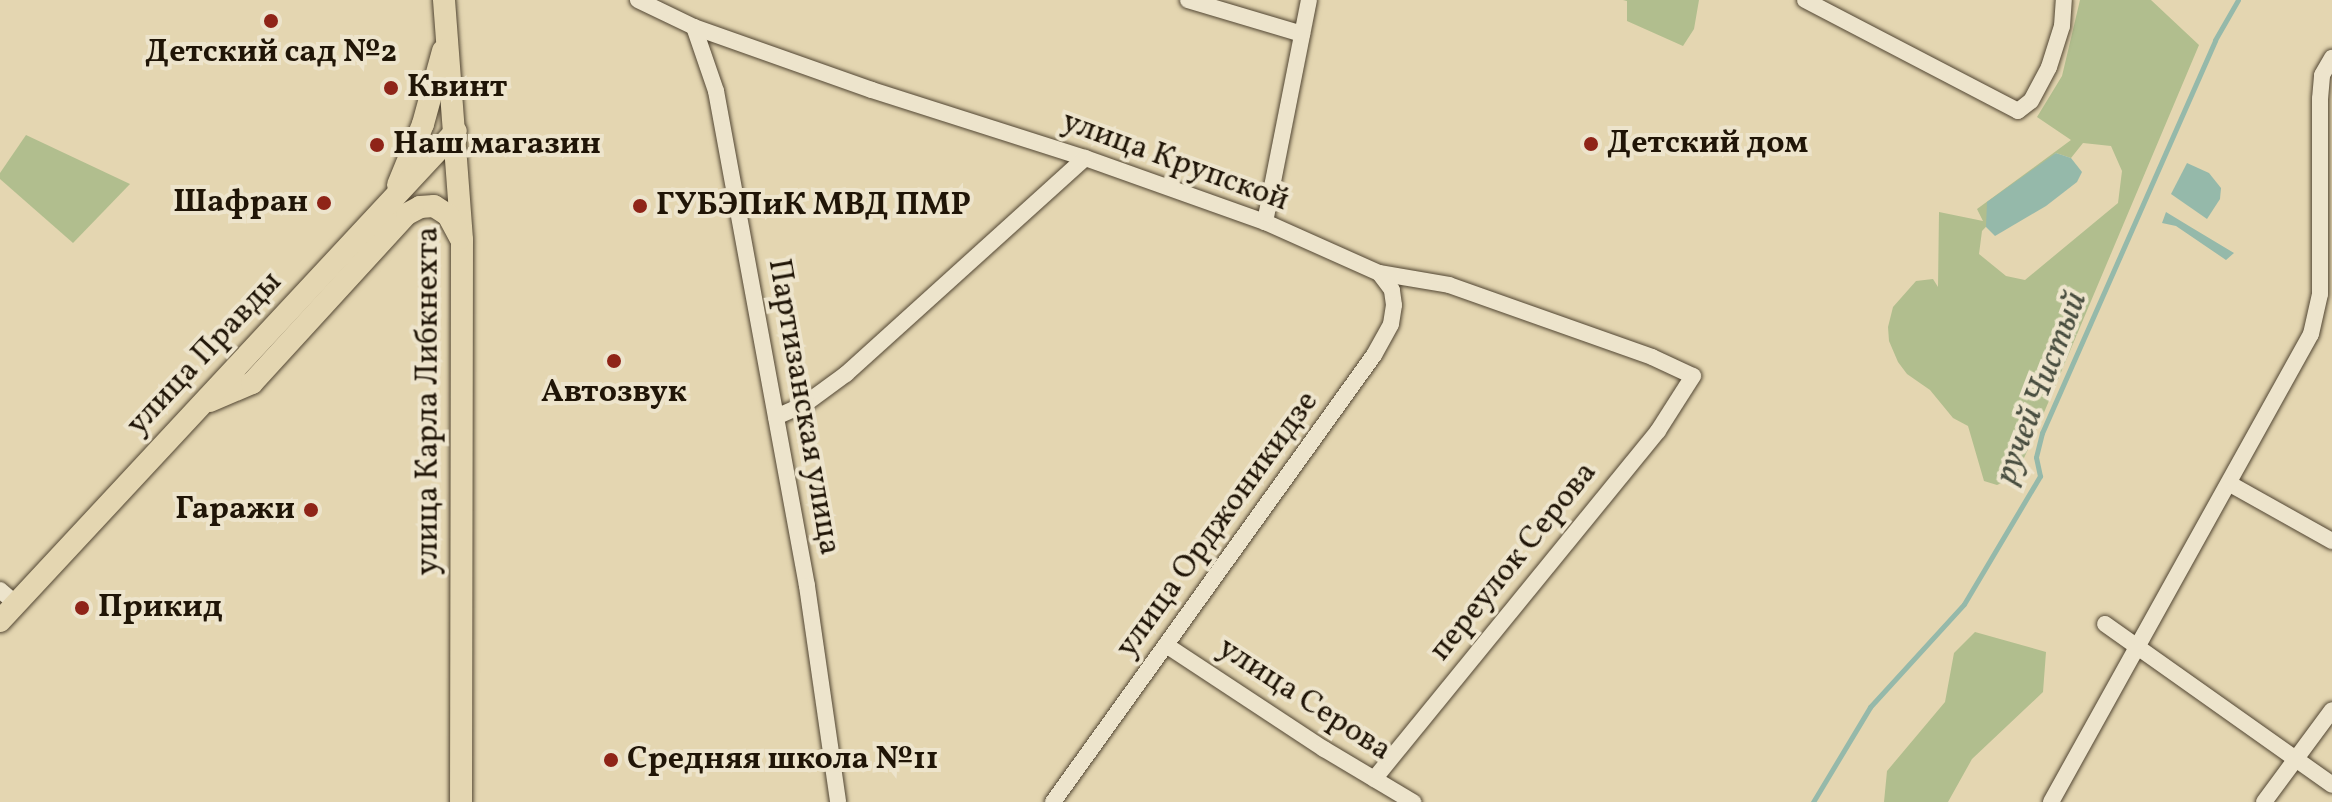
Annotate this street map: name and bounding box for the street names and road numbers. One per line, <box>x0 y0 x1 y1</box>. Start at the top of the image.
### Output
street label: улица Крупской <box>1056 103 1294 221</box>
street label: улица Карла Либкнехта <box>410 227 448 575</box>
street label: Партизанская улица <box>758 255 848 559</box>
street label: улица Правды <box>119 264 291 444</box>
street label: улица Орджоникидзе <box>1108 384 1328 666</box>
street label: переулок Серова <box>1422 455 1606 669</box>
street label: улица Серова <box>1210 630 1398 770</box>

